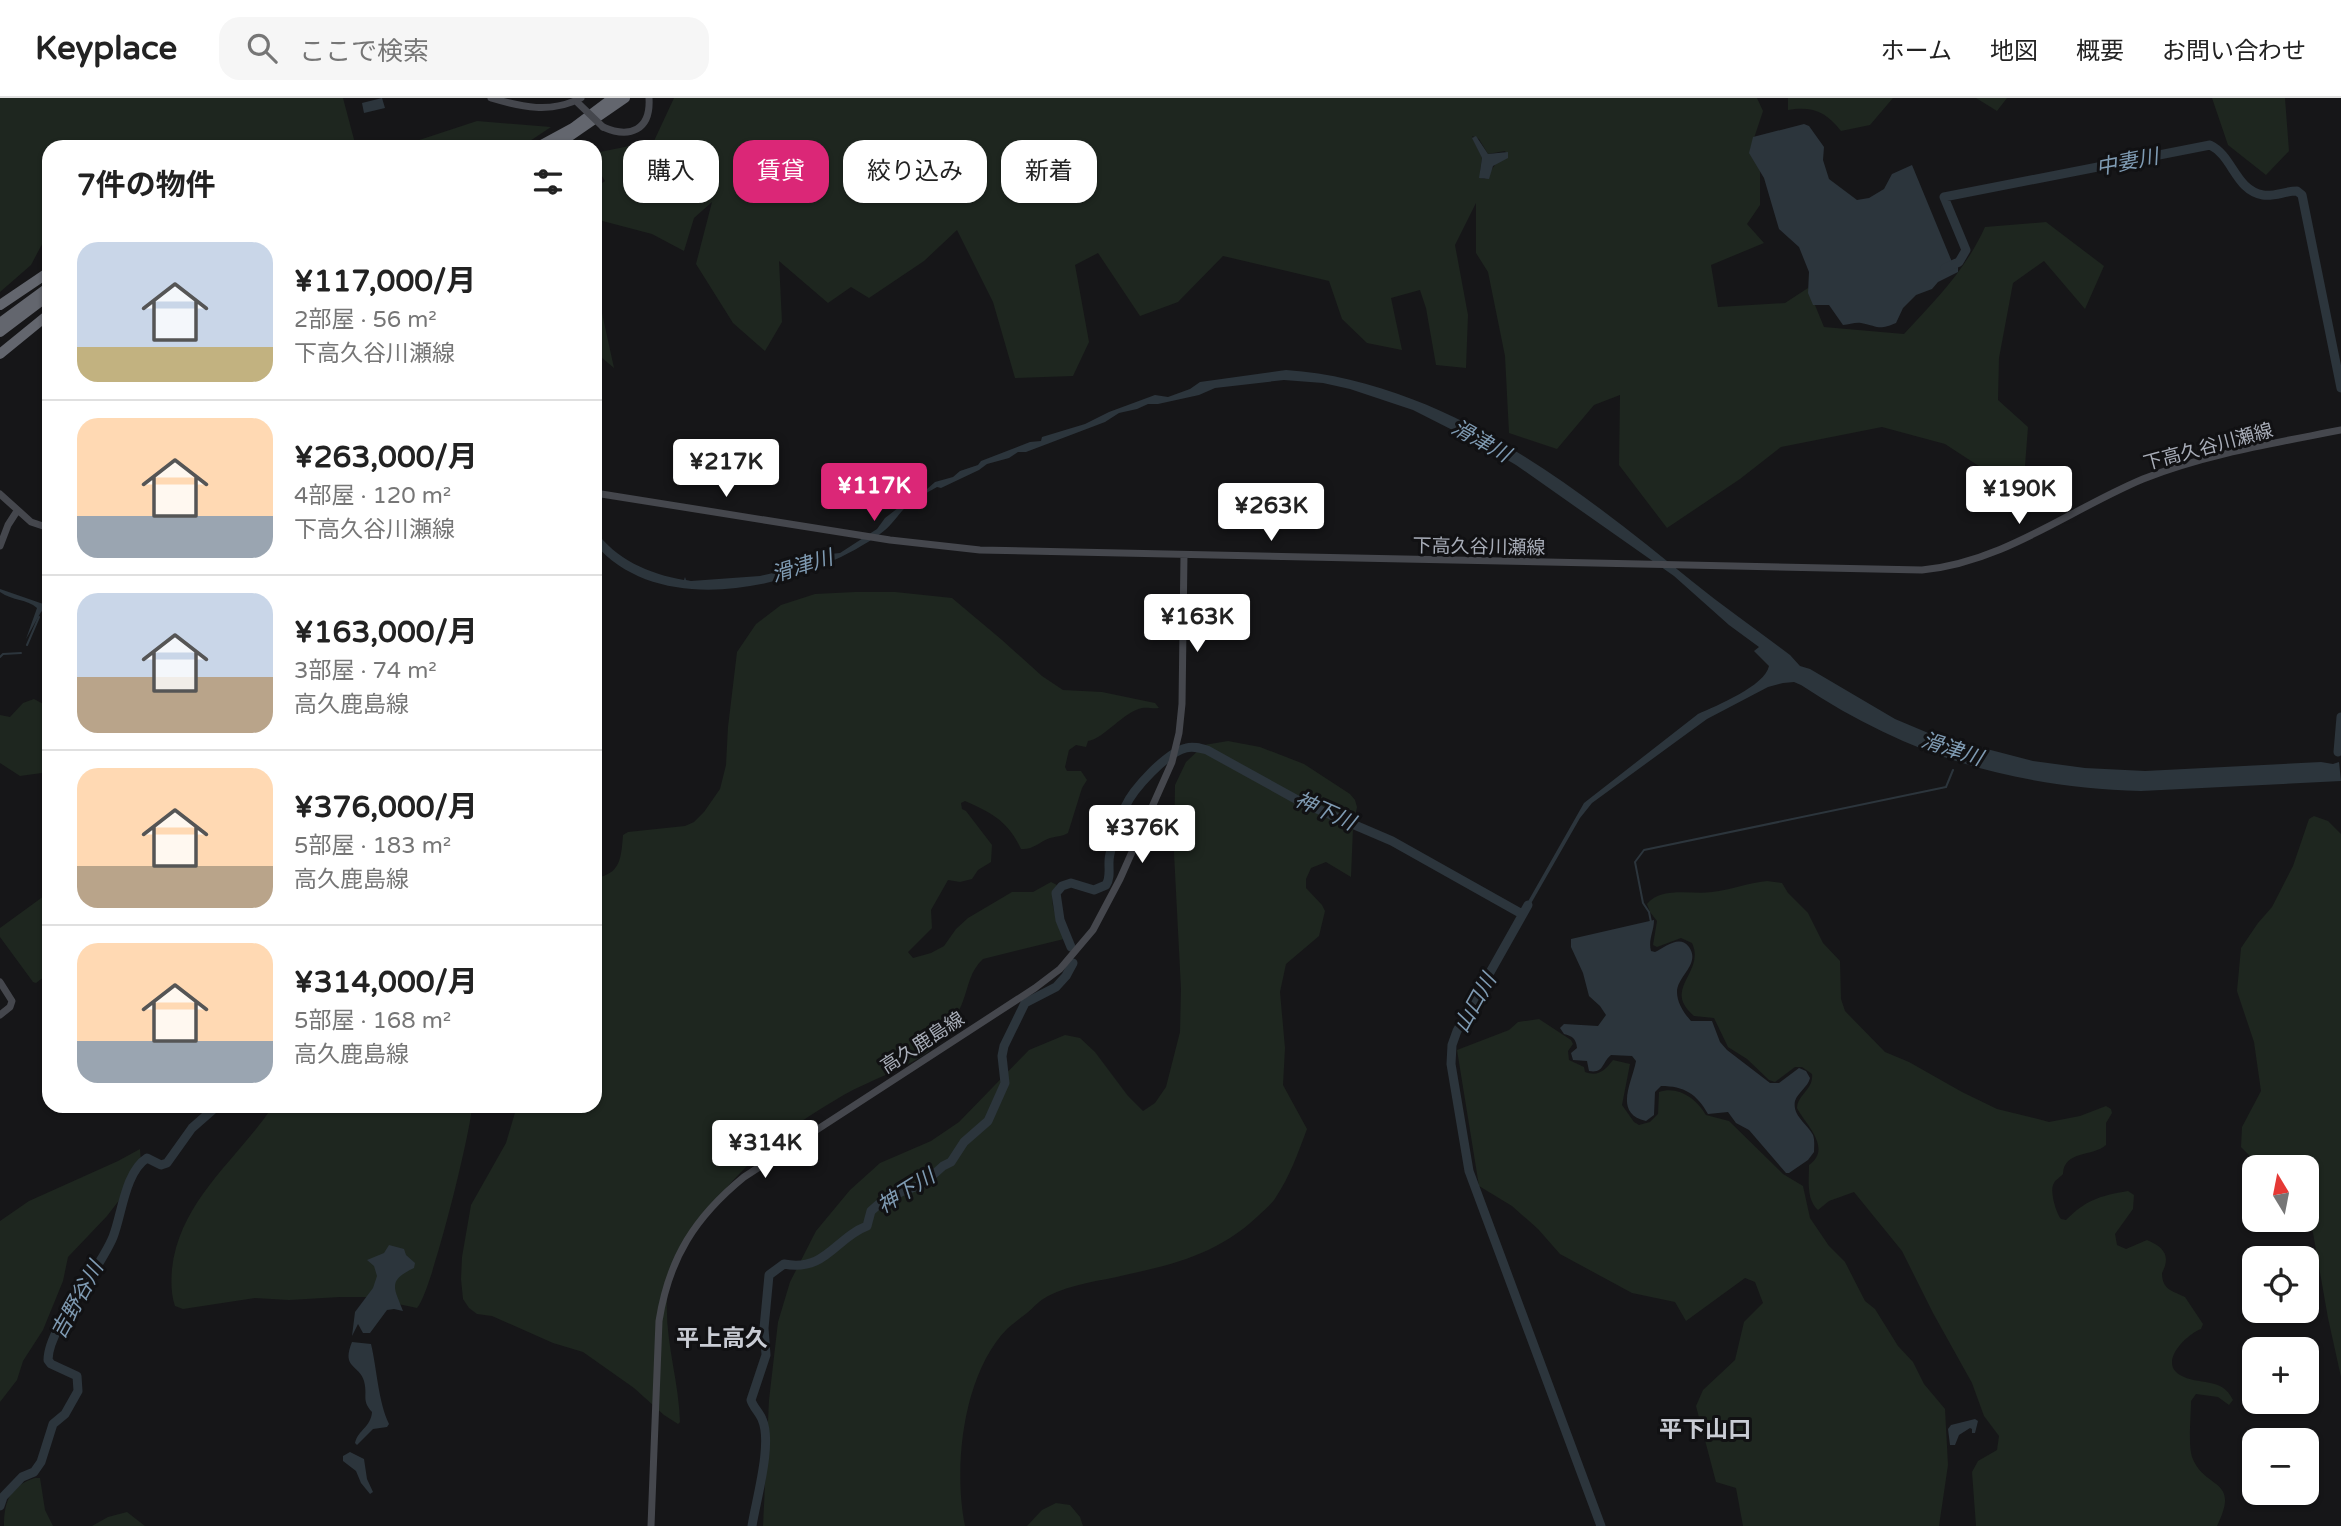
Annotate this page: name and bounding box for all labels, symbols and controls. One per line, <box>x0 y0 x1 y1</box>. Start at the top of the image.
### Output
search box <box>219 17 709 80</box>
text: Keyplace <box>35 29 177 68</box>
icon: search <box>243 29 281 67</box>
text: ここで検索 <box>299 36 429 67</box>
text: ホーム <box>1881 37 1952 66</box>
text: 地図 <box>1990 37 2038 66</box>
text: 概要 <box>2076 37 2124 66</box>
text: お問い合わせ <box>2162 37 2306 66</box>
chip: 購入 <box>623 140 719 203</box>
chip: 賃貸 <box>733 140 829 203</box>
chip: 絞り込み <box>843 140 987 203</box>
chip: 新着 <box>1001 140 1097 203</box>
water label: 中妻川 <box>2094 144 2162 181</box>
icon: filters <box>529 163 567 201</box>
text: 7件の物件 <box>77 167 216 204</box>
text: ¥117,000/月 <box>294 263 476 300</box>
icon: home <box>133 270 217 354</box>
text: 2部屋 · 56 m² <box>294 306 437 334</box>
text: 下高久谷川瀬線 <box>294 340 455 368</box>
water label: 滑津川 <box>1447 415 1516 469</box>
street label: 下高久谷川瀬線 <box>2141 419 2275 475</box>
text: ¥263,000/月 <box>294 439 478 476</box>
pin: ¥217K <box>677 440 775 499</box>
icon: home <box>133 446 217 530</box>
text: ¥217K <box>689 448 763 476</box>
pin: ¥117K <box>825 464 923 523</box>
pin: ¥190K <box>1970 466 2068 526</box>
text: ¥117K <box>837 472 911 500</box>
text: ¥190K <box>1982 475 2056 503</box>
text: 4部屋 · 120 m² <box>294 482 451 510</box>
pin: ¥263K <box>1222 484 1320 543</box>
text: ¥263K <box>1234 492 1308 520</box>
text: 下高久谷川瀬線 <box>294 516 455 544</box>
street label: 下高久谷川瀬線 <box>1412 535 1546 559</box>
water label: 滑津川 <box>768 545 838 588</box>
pin: ¥163K <box>1148 594 1246 654</box>
text: ¥163K <box>1160 603 1234 631</box>
text: ¥163,000/月 <box>294 614 478 651</box>
icon: home <box>133 621 217 705</box>
text: 3部屋 · 74 m² <box>294 657 437 685</box>
text: 高久鹿島線 <box>294 691 409 719</box>
water label: 滑津川 <box>1918 728 1988 772</box>
water label: 神下川 <box>1291 787 1360 837</box>
text: ¥376,000/月 <box>294 789 478 826</box>
icon: home <box>133 796 217 880</box>
pin: ¥376K <box>1093 806 1191 865</box>
text: ¥376K <box>1105 814 1179 842</box>
text: 5部屋 · 183 m² <box>294 832 451 860</box>
text: 高久鹿島線 <box>294 866 409 894</box>
text: ¥314,000/月 <box>294 964 478 1001</box>
water label: 山口川 <box>1449 968 1503 1037</box>
icon: home <box>133 971 217 1055</box>
text: 5部屋 · 168 m² <box>294 1007 451 1035</box>
street label: 高久鹿島線 <box>877 1008 968 1078</box>
text: 高久鹿島線 <box>294 1041 409 1069</box>
pin: ¥314K <box>716 1121 814 1180</box>
text: ¥314K <box>728 1129 802 1157</box>
north arrow <box>2242 1155 2319 1232</box>
map controls <box>2242 1155 2319 1505</box>
water label: 神下川 <box>873 1163 941 1219</box>
button: locate <box>2242 1246 2319 1323</box>
water label: 吉野谷川 <box>46 1256 110 1343</box>
district label: 平上高久 <box>676 1325 768 1353</box>
button: + <box>2242 1337 2319 1414</box>
district label: 平下山口 <box>1659 1416 1751 1444</box>
button: − <box>2242 1428 2319 1505</box>

